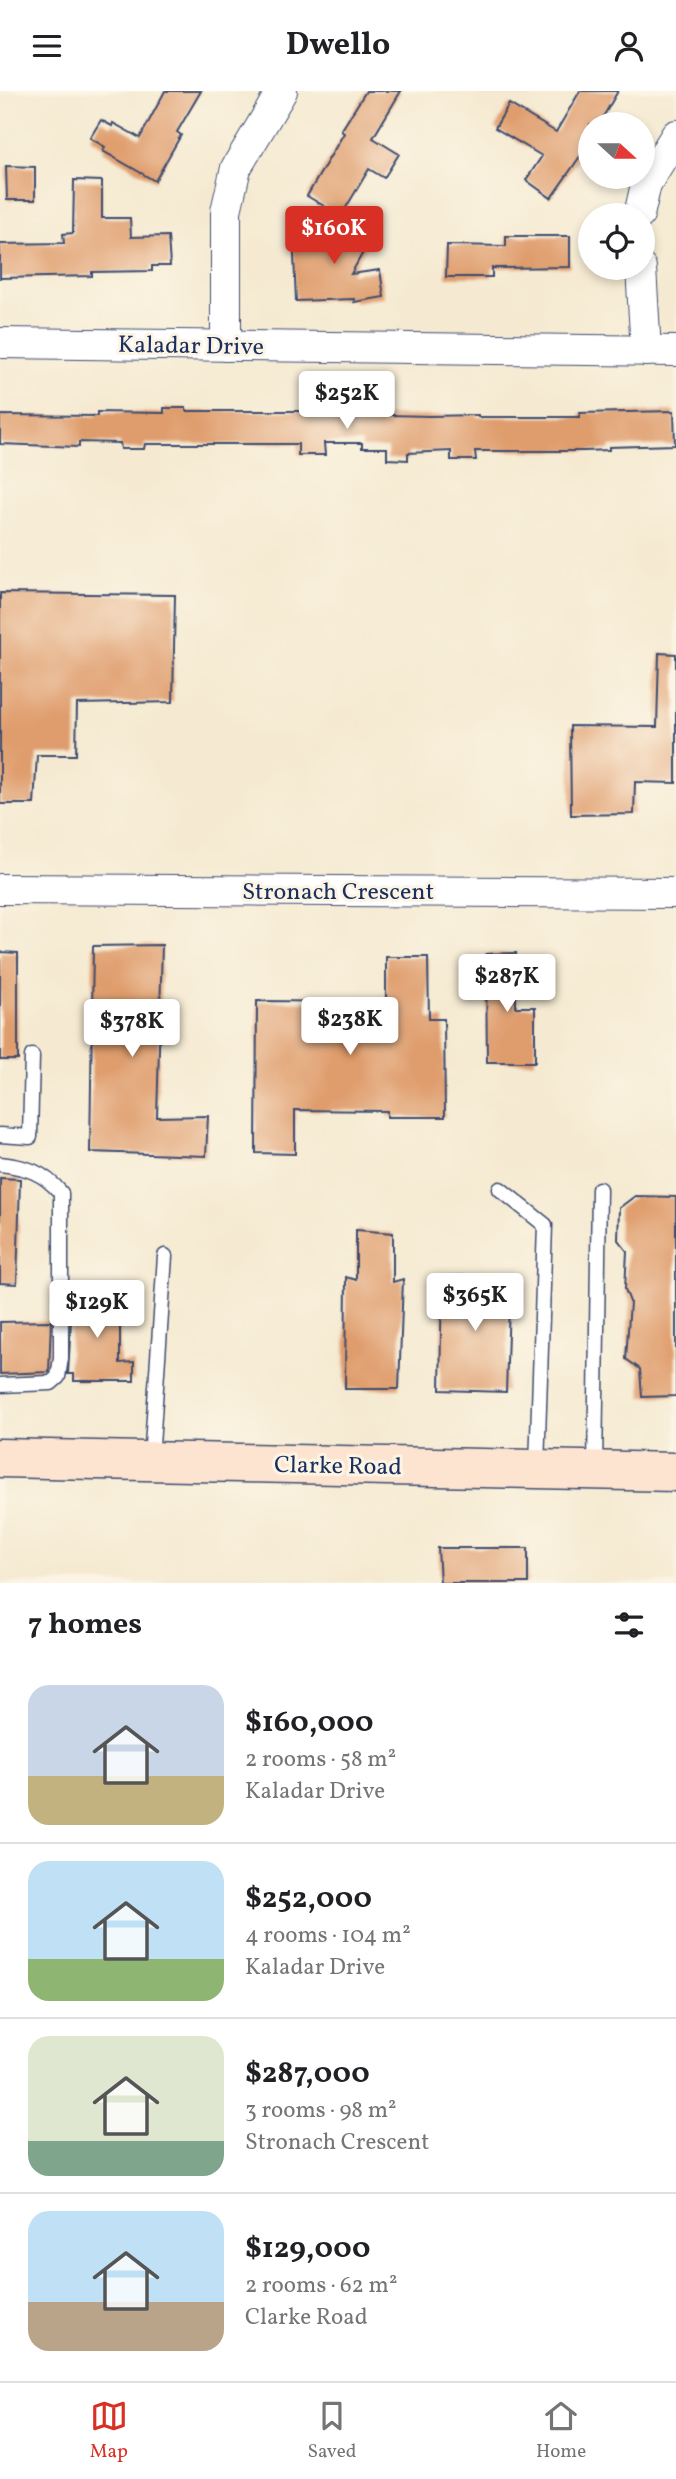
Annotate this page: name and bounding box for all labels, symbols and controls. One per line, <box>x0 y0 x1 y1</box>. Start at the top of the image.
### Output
text: Dwello <box>286 24 390 68</box>
icon: menu <box>28 27 66 65</box>
icon: person <box>610 27 648 65</box>
north arrow <box>578 112 654 189</box>
map controls <box>578 112 655 280</box>
button: locate <box>578 203 655 280</box>
pin: $160K <box>285 207 383 266</box>
text: $160K <box>301 213 367 245</box>
street label: Kaladar Drive <box>118 329 264 365</box>
pin: $252K <box>298 371 396 431</box>
text: $252K <box>315 378 379 410</box>
street label: Stronach Crescent <box>242 876 434 910</box>
pin: $287K <box>458 955 556 1014</box>
text: $287K <box>475 961 539 993</box>
pin: $238K <box>301 997 399 1057</box>
pin: $378K <box>83 999 181 1059</box>
text: $238K <box>317 1004 383 1036</box>
text: $378K <box>100 1006 164 1038</box>
pin: $365K <box>426 1273 524 1333</box>
text: $365K <box>443 1280 507 1312</box>
pin: $129K <box>48 1281 146 1340</box>
text: $129K <box>65 1287 129 1319</box>
street label: Clarke Road <box>274 1449 402 1485</box>
text: 7 homes <box>28 1604 142 1646</box>
icon: filters <box>610 1606 648 1644</box>
text: $160,000 <box>245 1702 373 1744</box>
icon: home <box>84 1713 168 1797</box>
text: 2 rooms · 58 m² <box>245 1744 396 1776</box>
text: Kaladar Drive <box>245 1776 385 1808</box>
text: $252,000 <box>245 1878 372 1920</box>
icon: home <box>84 1889 168 1973</box>
text: 4 rooms · 104 m² <box>245 1920 411 1952</box>
text: Kaladar Drive <box>245 1952 385 1984</box>
text: $287,000 <box>245 2053 370 2095</box>
icon: home <box>84 2064 168 2148</box>
text: 3 rooms · 98 m² <box>245 2095 397 2127</box>
text: Stronach Crescent <box>245 2127 429 2159</box>
text: $129,000 <box>245 2228 371 2270</box>
icon: home <box>84 2239 168 2323</box>
text: 2 rooms · 62 m² <box>245 2270 397 2302</box>
text: Clarke Road <box>245 2302 368 2334</box>
tab: Map <box>90 2397 128 2465</box>
tab: Saved <box>307 2397 356 2465</box>
tab: Home <box>536 2397 586 2465</box>

